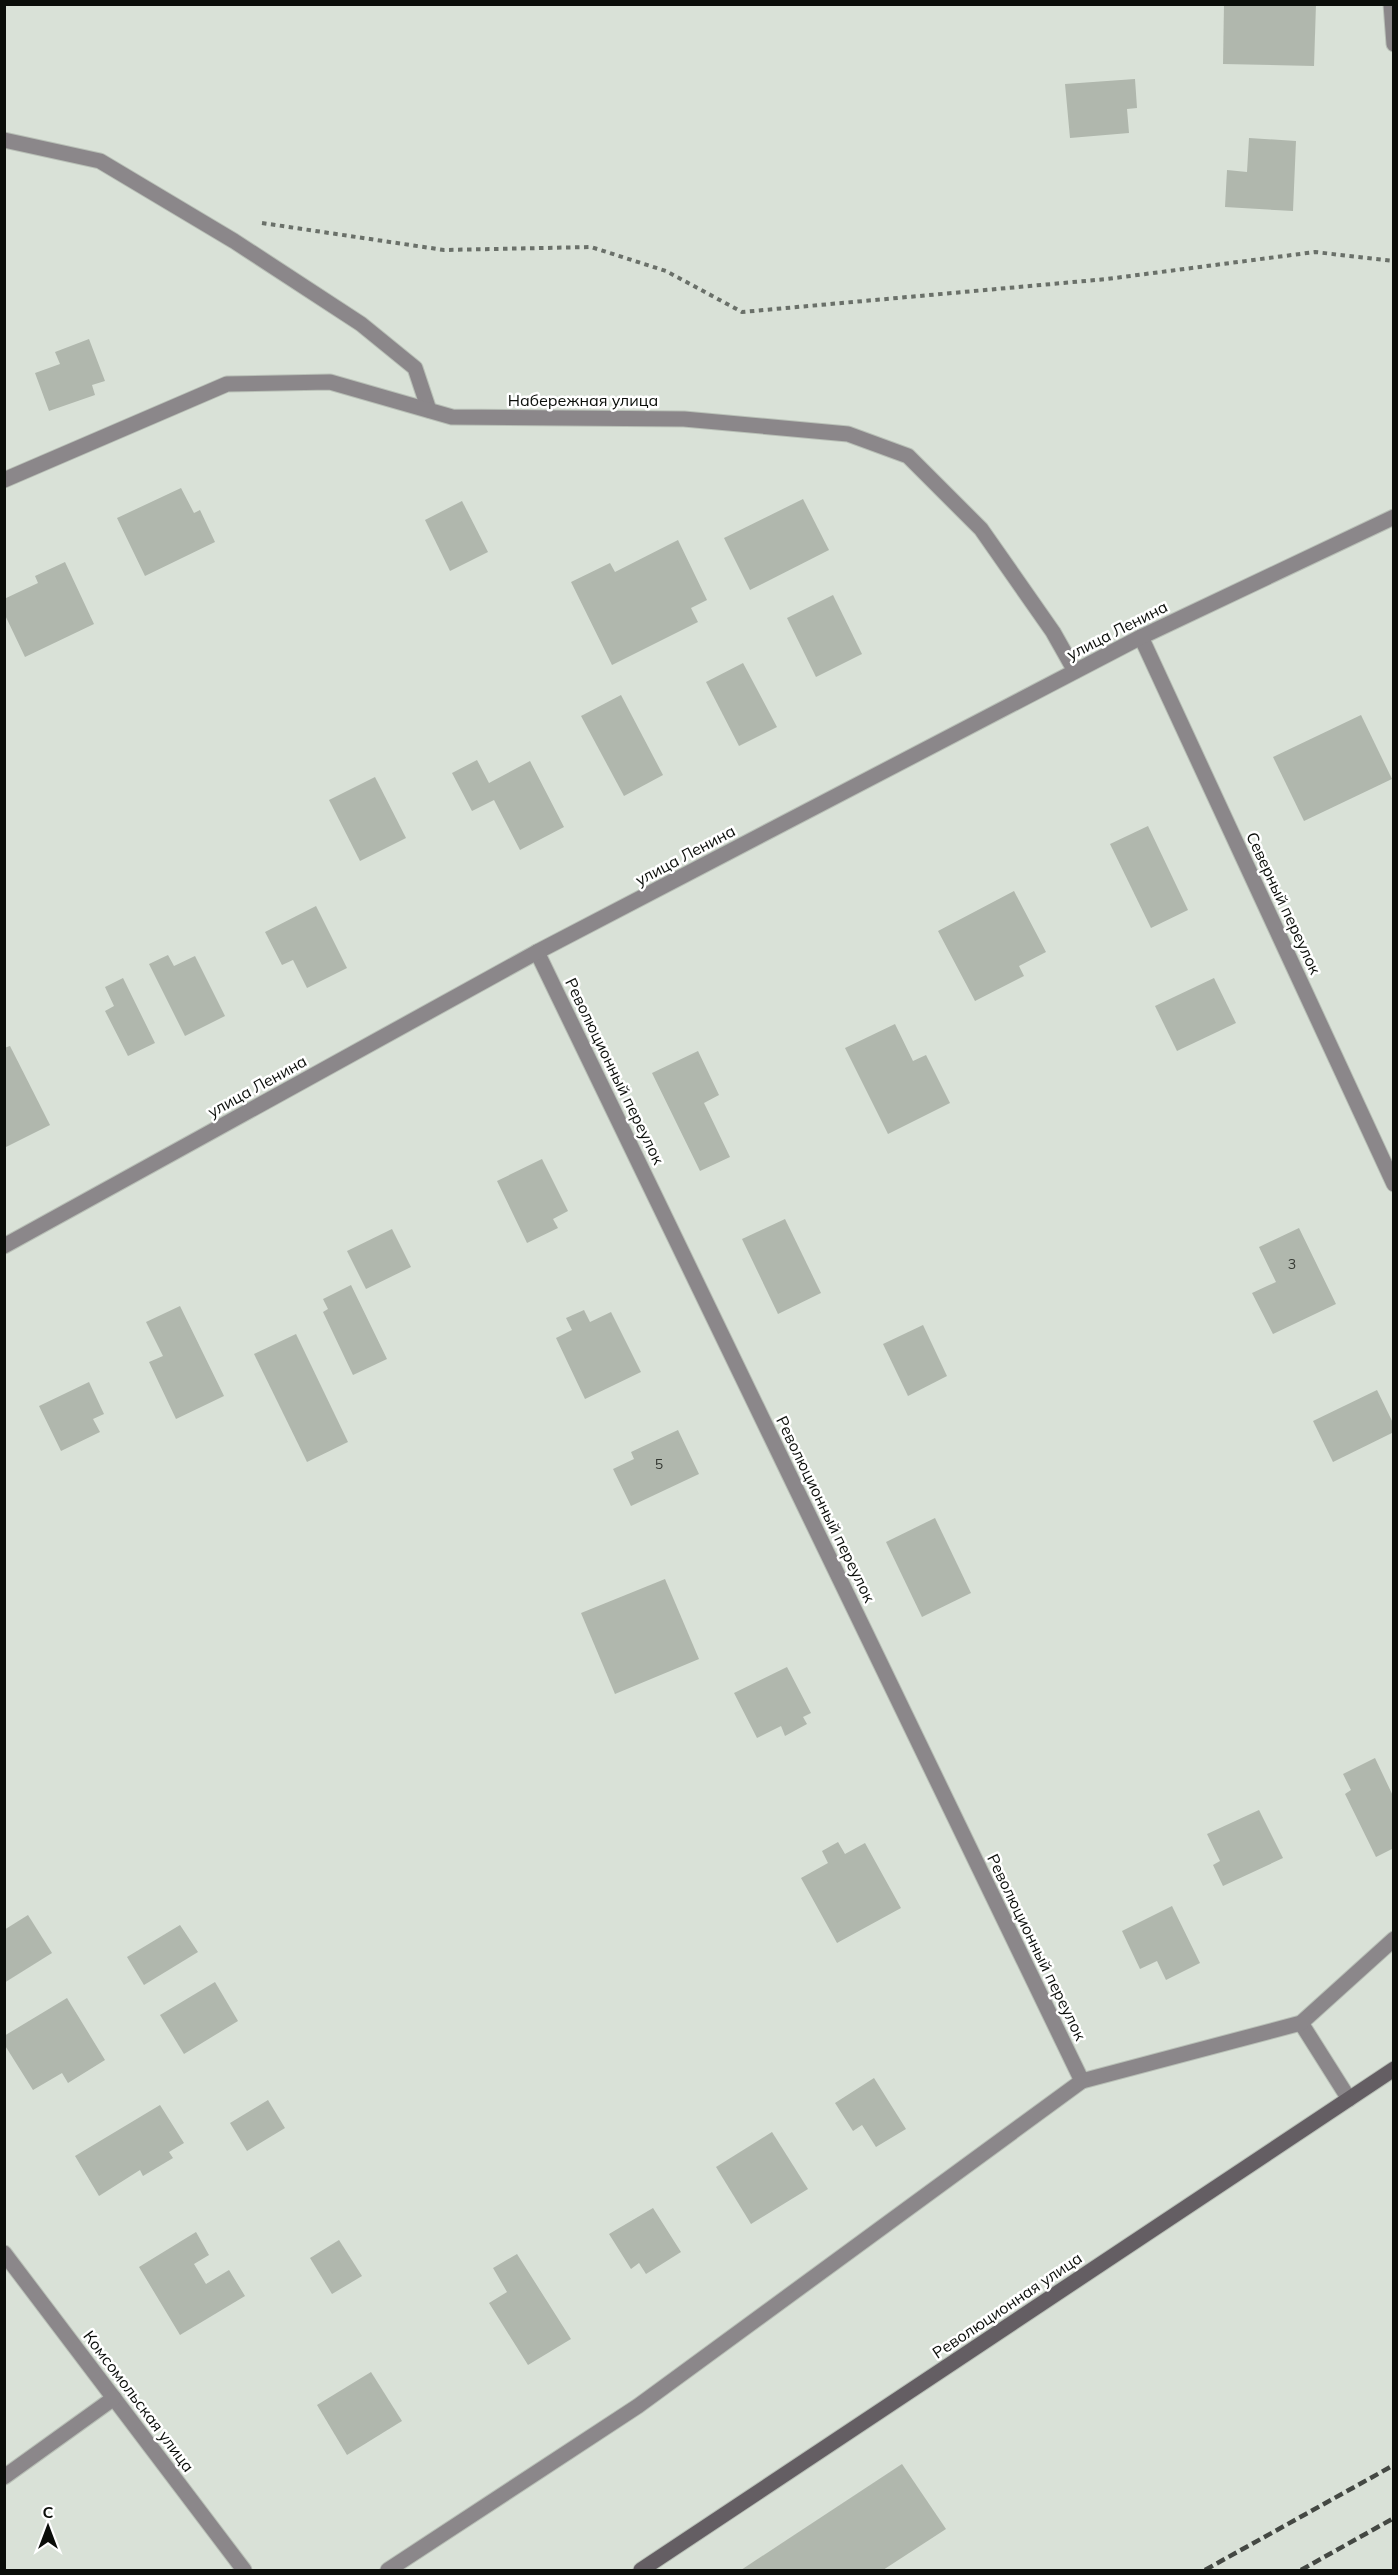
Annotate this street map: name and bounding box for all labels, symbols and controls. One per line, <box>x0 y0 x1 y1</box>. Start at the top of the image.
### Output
street label: Набережная улица <box>508 390 658 410</box>
street label: улица Ленина <box>1063 596 1171 664</box>
street label: улица Ленина <box>632 820 738 890</box>
street label: Северный переулок <box>1242 829 1326 978</box>
street label: Революционный переулок <box>561 975 669 1168</box>
street label: улица Ленина <box>204 1051 310 1121</box>
house number: 3 <box>1288 1255 1296 1273</box>
street label: Революционный переулок <box>772 1413 880 1606</box>
house number: 5 <box>655 1455 663 1473</box>
street label: Революционный переулок <box>983 1851 1091 2044</box>
street label: Революционная улица <box>928 2247 1086 2363</box>
street label: Комсомольская улица <box>79 2326 199 2476</box>
north arrow <box>18 2497 78 2557</box>
text: С <box>43 2502 54 2522</box>

